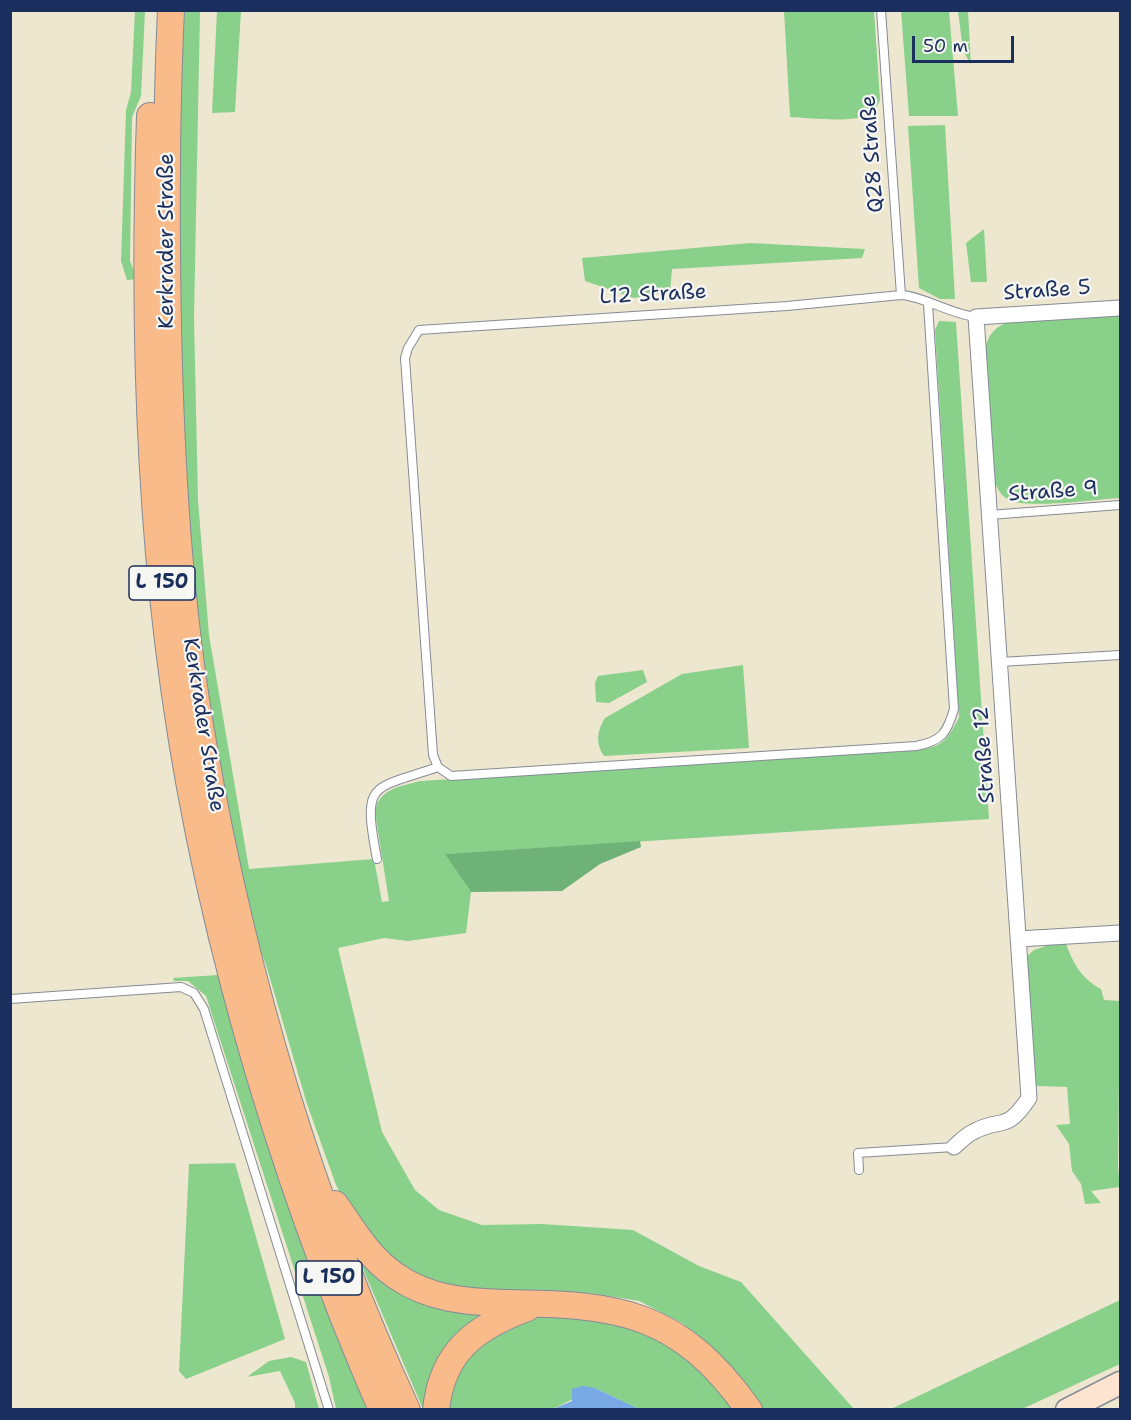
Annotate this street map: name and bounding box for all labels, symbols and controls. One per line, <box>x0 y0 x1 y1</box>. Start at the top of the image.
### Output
scale bar <box>915 24 1017 62</box>
text: 50 m <box>923 34 968 58</box>
street label: Q28 Straße <box>856 94 890 214</box>
street label: Kerkrader Straße <box>155 153 181 329</box>
street label: Straße 5 <box>1002 275 1092 307</box>
street label: L12 Straße <box>599 280 707 310</box>
street label: Straße 9 <box>1007 476 1099 508</box>
road number: L 150 <box>129 566 195 600</box>
street label: Kerkrader Straße <box>177 636 229 814</box>
street label: Straße 12 <box>969 706 1001 804</box>
road number: L 150 <box>296 1261 362 1295</box>

